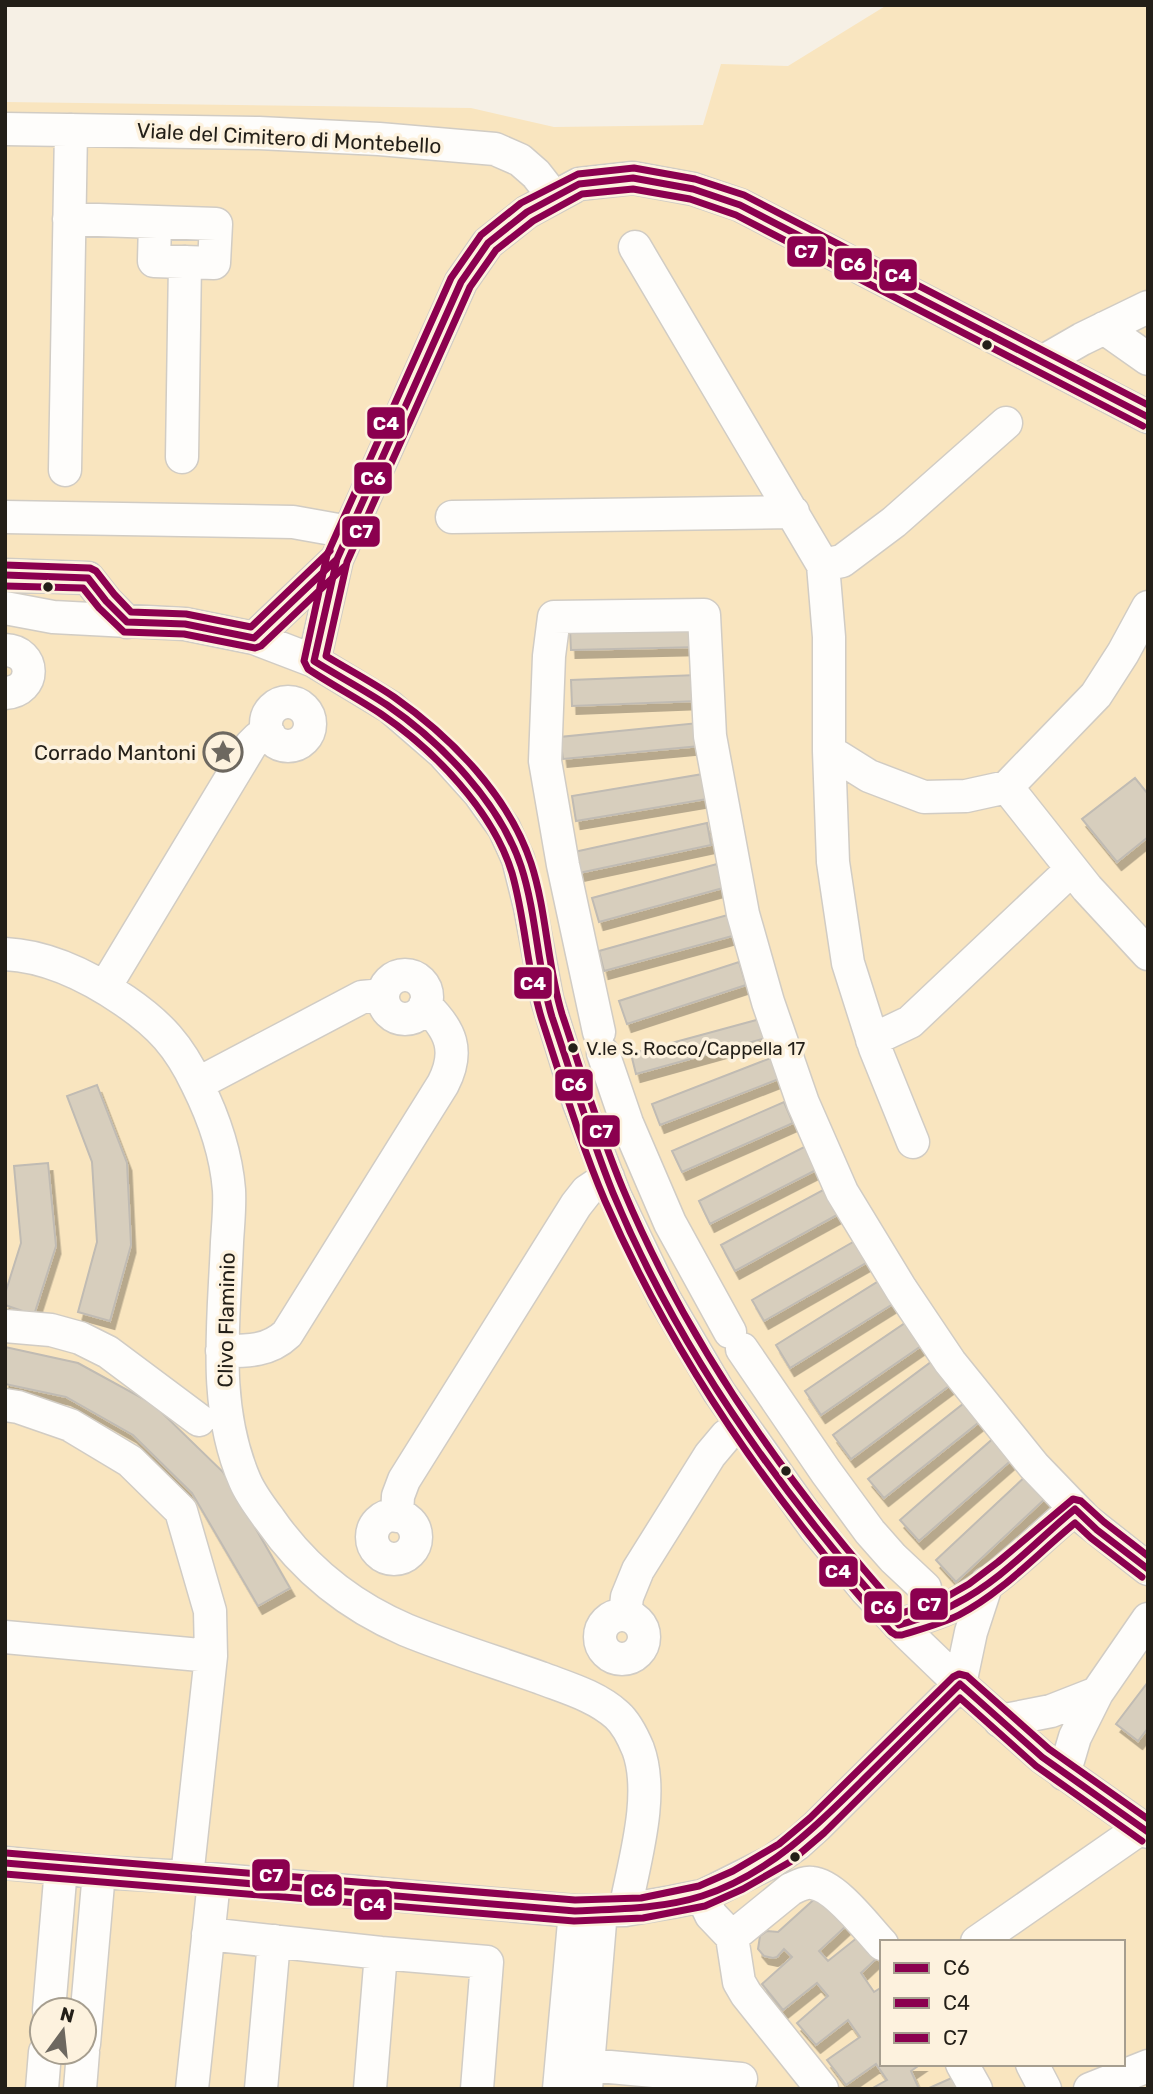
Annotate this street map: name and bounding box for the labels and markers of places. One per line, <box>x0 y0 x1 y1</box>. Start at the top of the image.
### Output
unlabelled marker <box>980 338 994 352</box>
unlabelled marker <box>41 580 55 594</box>
place icon: Corrado Mantoni <box>202 731 244 773</box>
place label: Corrado Mantoni <box>34 740 196 765</box>
place label: V.le S. Rocco/Cappella 17 <box>586 1037 806 1060</box>
marker: V.le S. Rocco/Cappella 17 <box>566 1041 580 1055</box>
unlabelled marker <box>779 1464 793 1478</box>
unlabelled marker <box>788 1850 802 1864</box>

